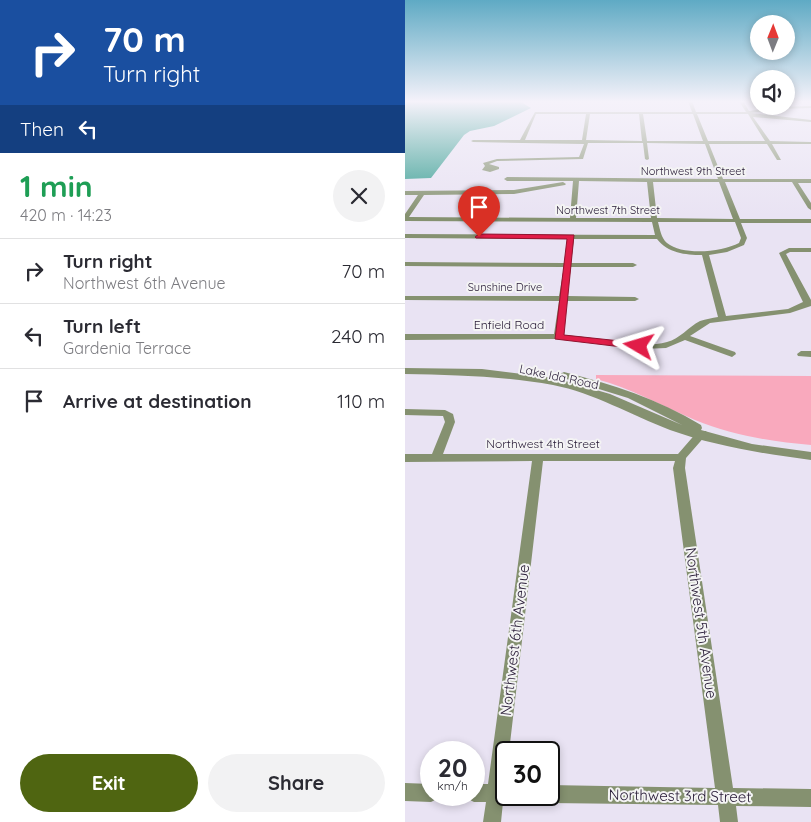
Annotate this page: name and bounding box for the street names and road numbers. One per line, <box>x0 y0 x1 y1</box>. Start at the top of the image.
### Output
street label: Northwest 9th Street <box>641 164 745 178</box>
street label: Northwest 7th Street <box>556 203 660 217</box>
street label: Sunshine Drive <box>468 280 542 294</box>
street label: Enfield Road <box>474 317 544 332</box>
street label: Lake Ida Road <box>518 361 600 392</box>
street label: Northwest 4th Street <box>486 436 600 451</box>
street label: Northwest 5th Avenue <box>681 546 722 700</box>
street label: Northwest 6th Avenue <box>496 563 533 717</box>
street label: Northwest 3rd Street <box>608 785 752 806</box>

